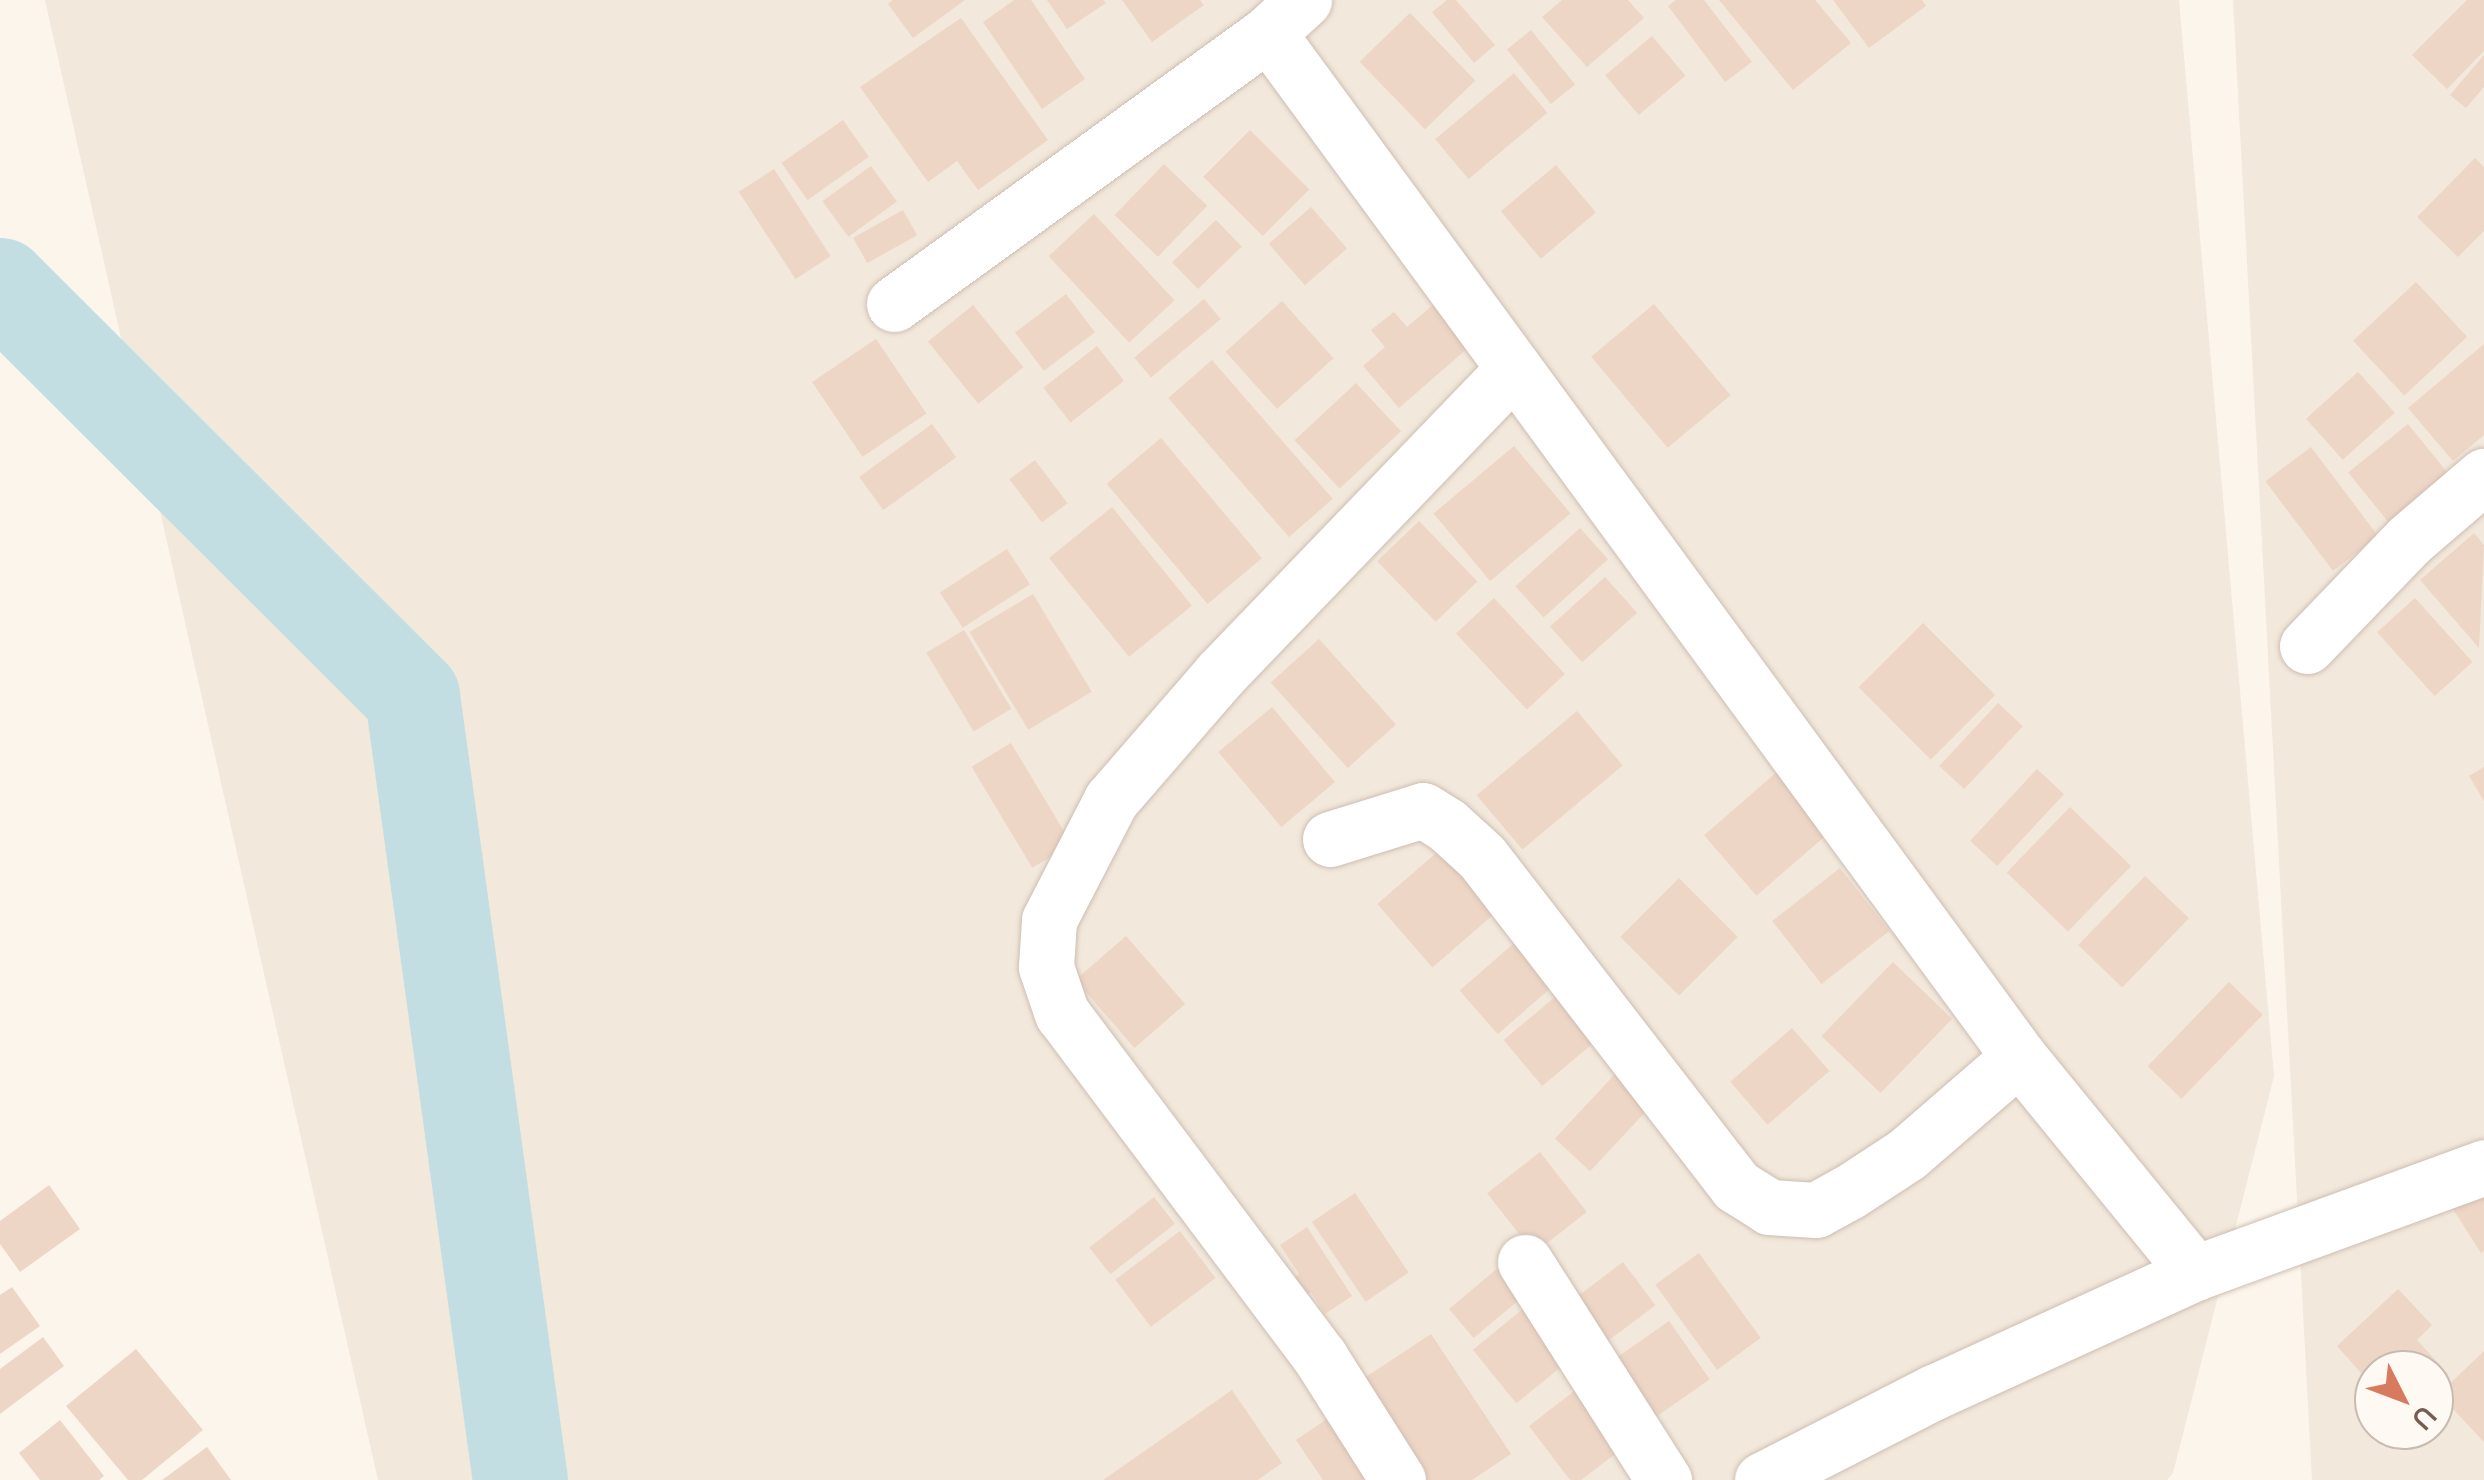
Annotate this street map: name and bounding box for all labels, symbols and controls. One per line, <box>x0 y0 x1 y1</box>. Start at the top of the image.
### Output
north arrow <box>2354 1350 2454 1450</box>
text: U <box>2404 1399 2446 1439</box>

